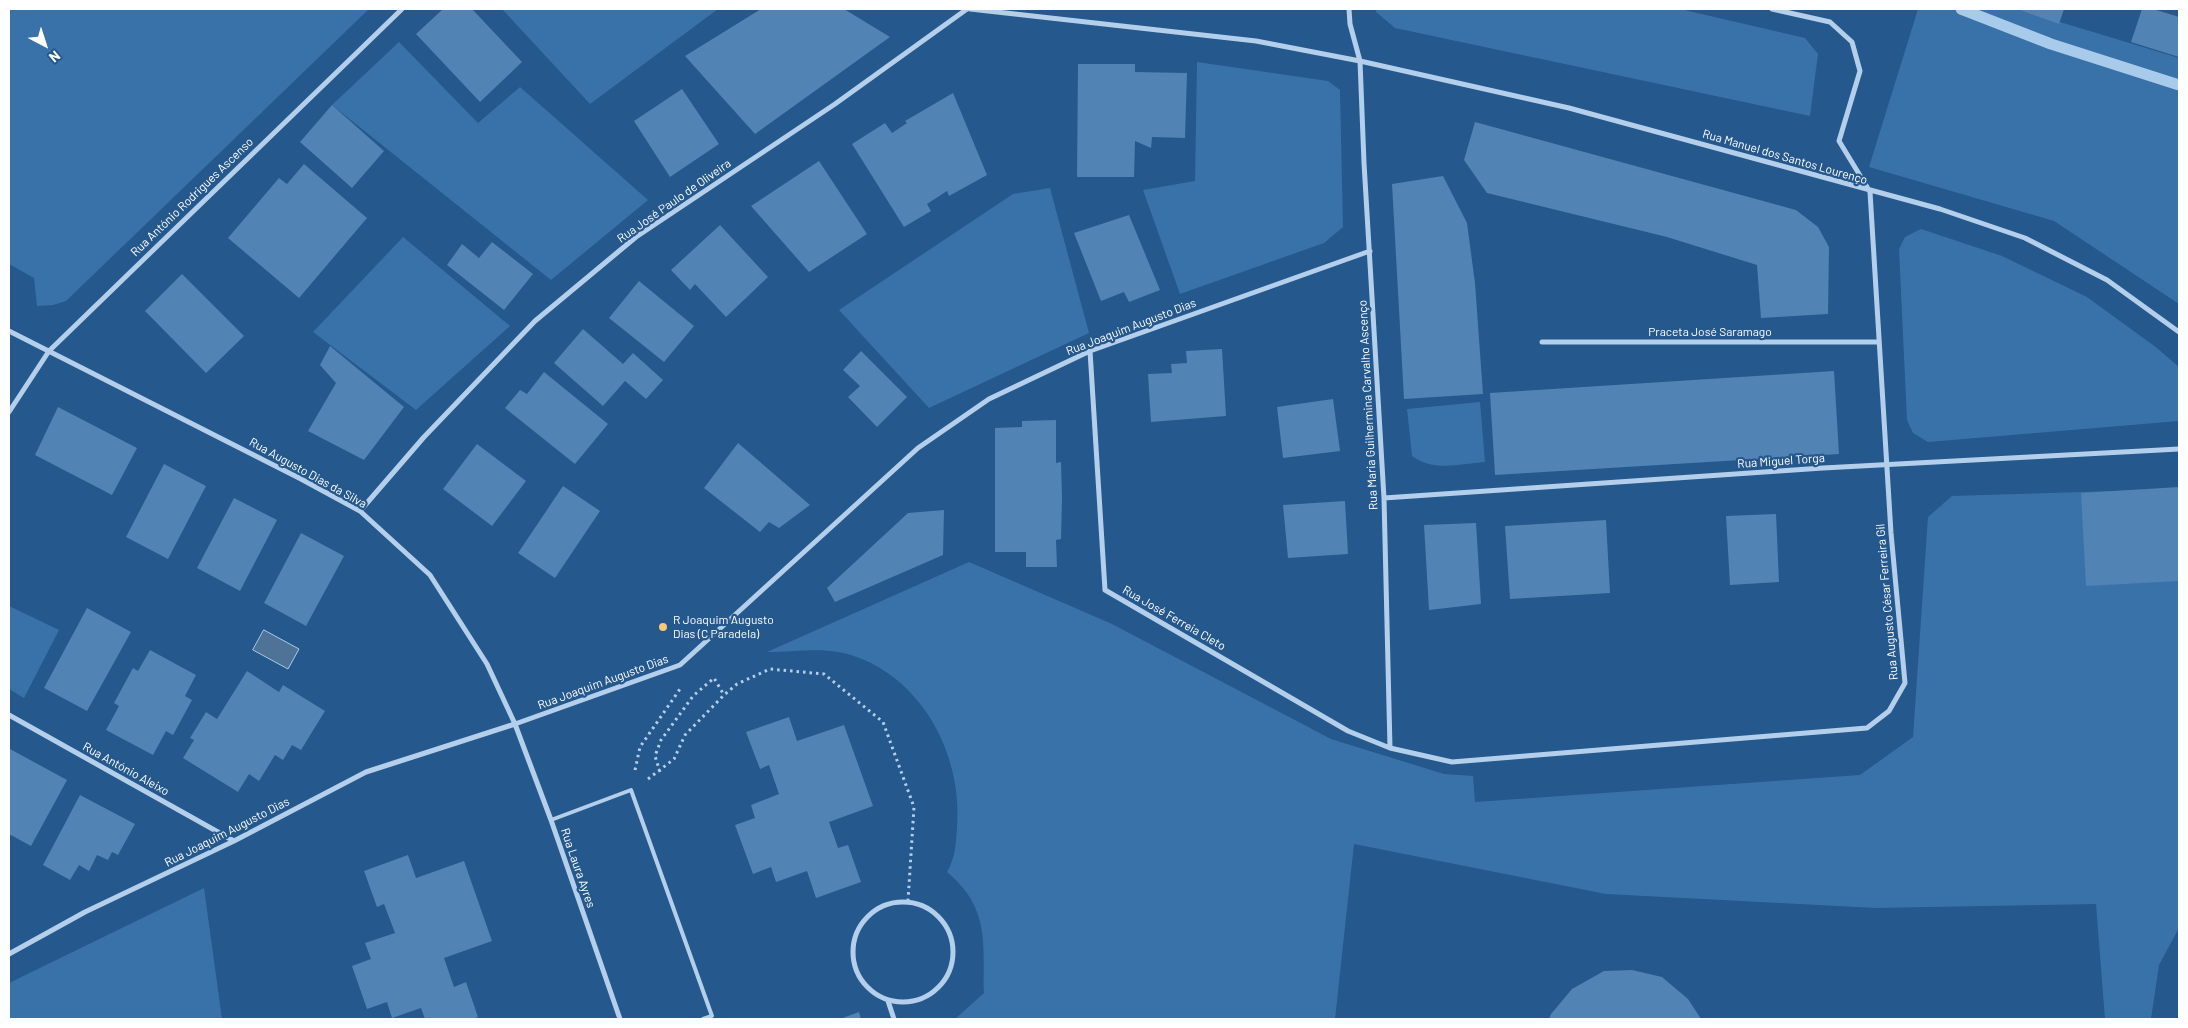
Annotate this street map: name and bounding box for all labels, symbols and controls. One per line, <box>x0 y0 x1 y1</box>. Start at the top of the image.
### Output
north arrow <box>20 20 70 70</box>
text: N <box>46 47 64 66</box>
street label: Rua Manuel dos Santos Lourenço <box>1701 127 1869 187</box>
street label: Rua António Rodrigues Ascenso <box>128 135 256 259</box>
street label: Rua José Paulo de Oliveira <box>614 156 734 246</box>
street label: Rua Joaquim Augusto Dias <box>1064 296 1198 358</box>
street label: Rua Maria Guilhermina Carvalho Ascenço <box>1355 300 1381 510</box>
street label: Praceta José Saramago <box>1648 325 1772 339</box>
street label: Rua Augusto Dias da Silva <box>247 435 369 511</box>
street label: Rua Miguel Torga <box>1737 451 1825 471</box>
street label: Rua Augusto César Ferreira Gil <box>1873 523 1901 681</box>
street label: Rua José Ferreia Cleto <box>1120 583 1228 653</box>
place label: R Joaquim Augusto Dias (C Paradela) <box>673 613 774 641</box>
marker: R Joaquim Augusto Dias (C Paradela) <box>657 621 669 633</box>
street label: Rua Joaquim Augusto Dias <box>536 652 670 712</box>
street label: Rua António Aleixo <box>80 739 172 799</box>
street label: Rua Joaquim Augusto Dias <box>162 794 292 870</box>
street label: Rua Laura Ayres <box>558 826 598 910</box>

